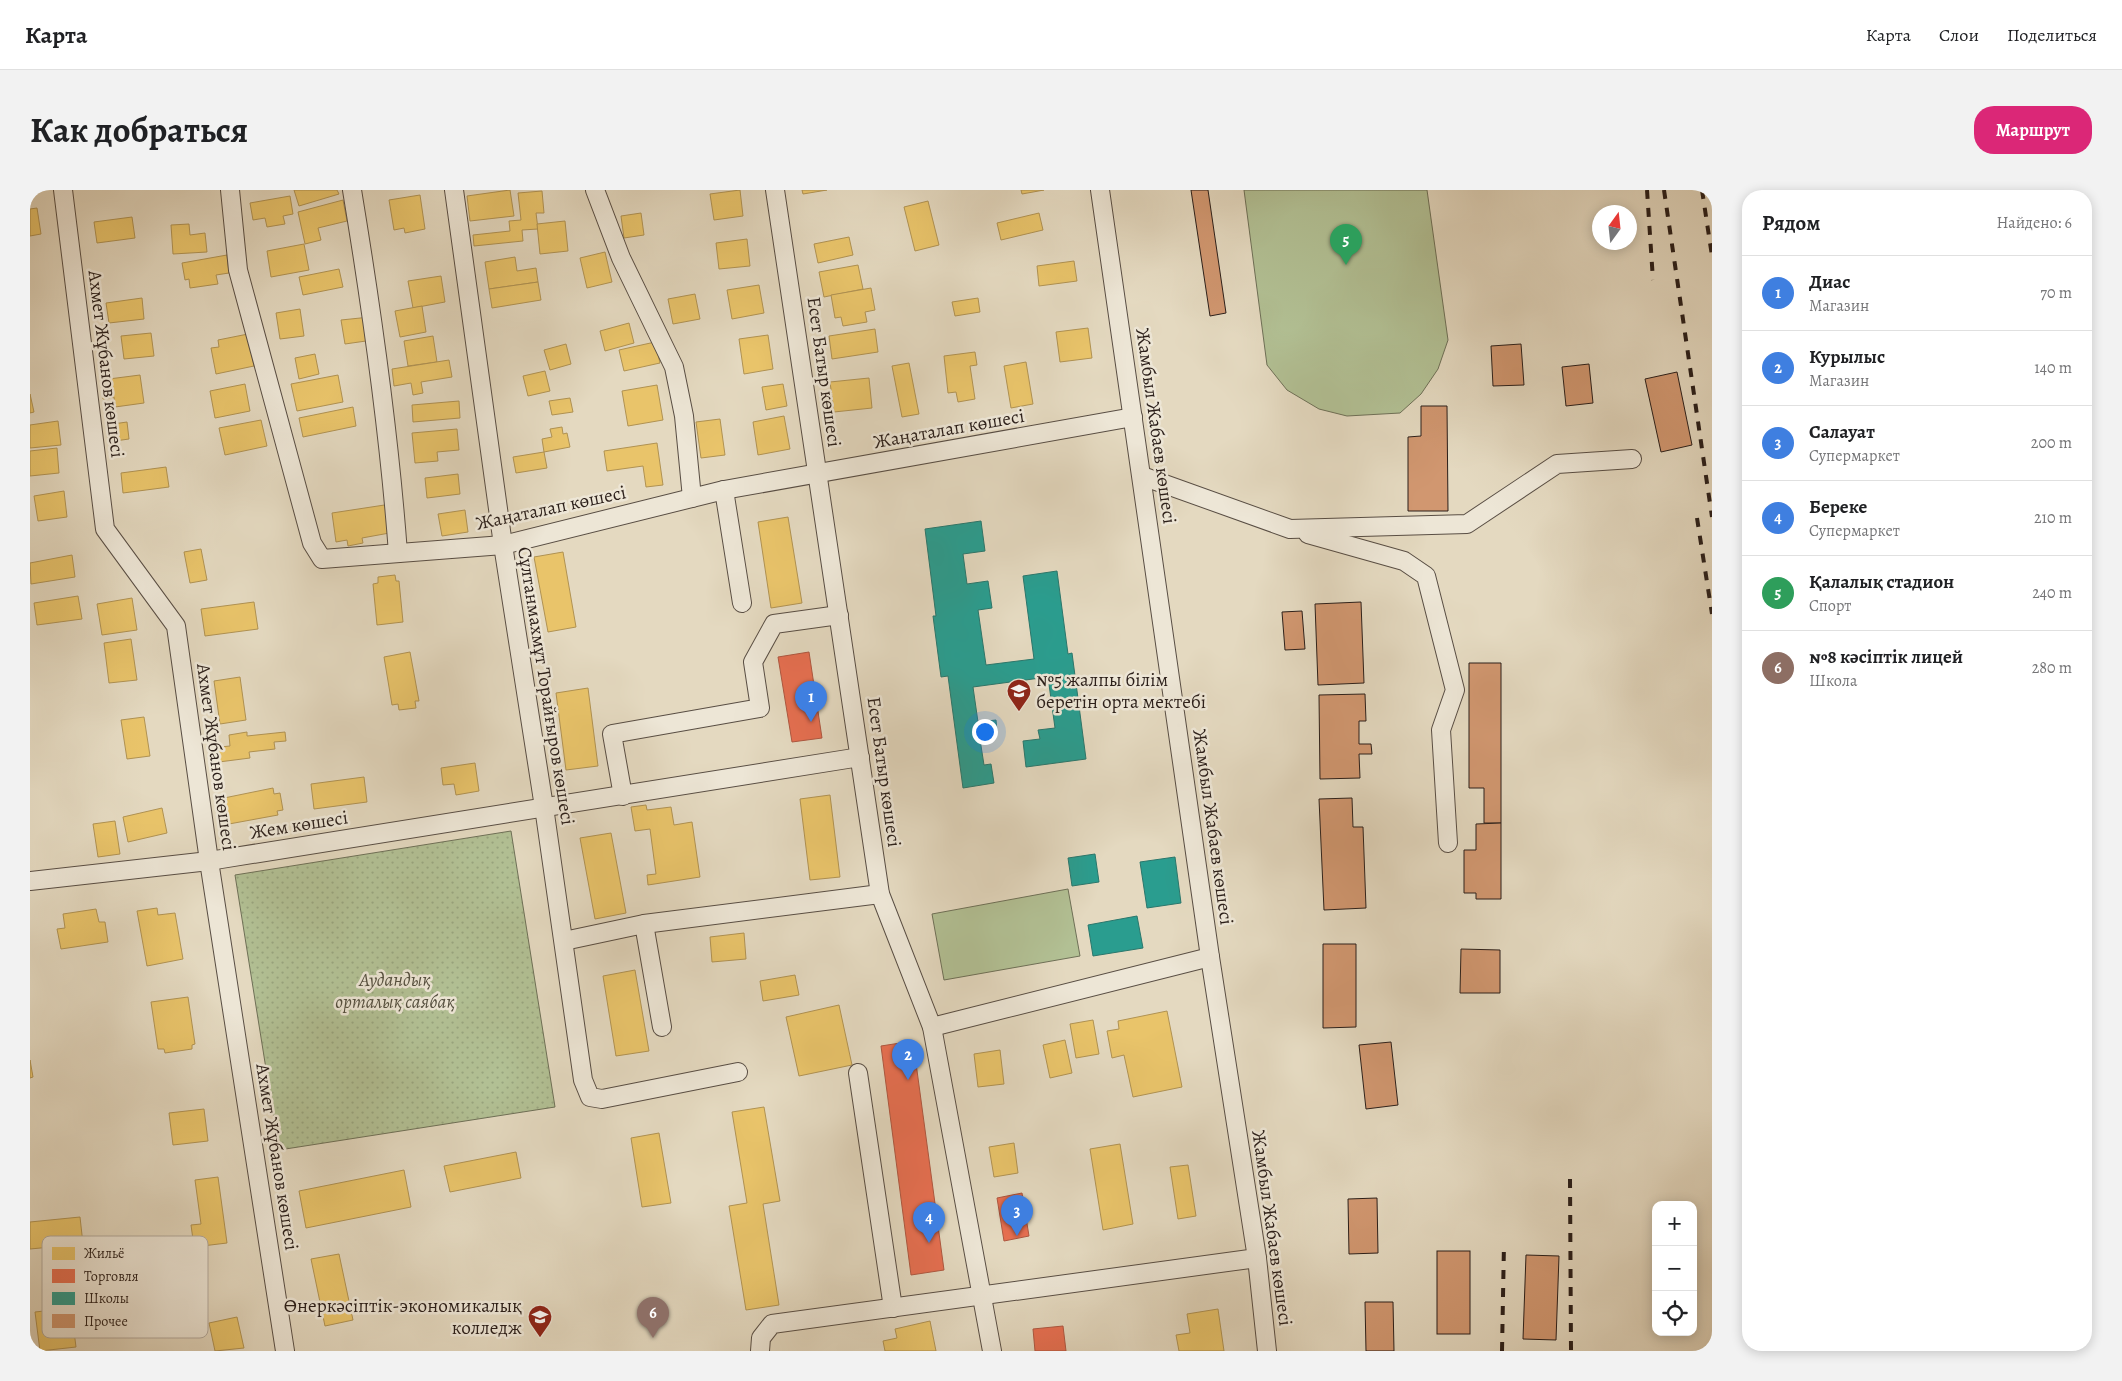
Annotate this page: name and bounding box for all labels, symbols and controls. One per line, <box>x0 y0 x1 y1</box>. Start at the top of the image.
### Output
text: Карта <box>25 19 87 51</box>
text: Карта <box>1866 23 1911 47</box>
text: Слои <box>1939 23 1979 47</box>
text: Поделиться <box>2007 23 2097 47</box>
text: Как добраться <box>30 106 248 154</box>
button: Маршрут <box>1974 106 2092 154</box>
north arrow <box>1592 205 1637 250</box>
text: Рядом <box>1762 209 1820 237</box>
text: Найдено: 6 <box>1997 212 2072 234</box>
pin: 5 <box>1330 224 1362 265</box>
street label: Ахмет Жұбанов көшесі <box>81 268 130 459</box>
text: Диас <box>1809 269 1851 295</box>
text: 1 <box>1775 282 1781 304</box>
text: 70 m <box>2040 282 2072 304</box>
street label: Есет Батыр көшесі <box>801 295 847 449</box>
text: Магазин <box>1809 295 1869 317</box>
street label: Жамбыл Жабаев көшесі <box>1129 326 1183 526</box>
text: Курылыс <box>1809 344 1885 370</box>
text: 2 <box>1774 357 1782 379</box>
text: 140 m <box>2034 357 2072 379</box>
text: Магазин <box>1809 370 1869 392</box>
street label: Жаңаталап көшесі <box>872 403 1026 455</box>
text: Салауат <box>1809 419 1875 445</box>
text: 3 <box>1775 432 1781 454</box>
text: 200 m <box>2031 432 2072 454</box>
text: Супермаркет <box>1809 445 1900 467</box>
street label: Жаңаталап көшесі <box>474 479 628 537</box>
text: Береке <box>1809 494 1867 520</box>
text: 4 <box>1774 507 1782 529</box>
text: 210 m <box>2034 507 2072 529</box>
text: Супермаркет <box>1809 520 1900 542</box>
street label: Сұлтанмахмұт Торайғыров көшесі <box>511 545 581 827</box>
text: Қалалық стадион <box>1809 569 1954 595</box>
text: 5 <box>1775 582 1781 604</box>
text: 240 m <box>2032 582 2072 604</box>
text: Спорт <box>1809 595 1851 617</box>
text: №8 кәсіптік лицей <box>1809 644 1963 670</box>
text: 6 <box>1774 657 1782 679</box>
text: 280 m <box>2032 657 2072 679</box>
street label: Ахмет Жұбанов көшесі <box>190 661 242 852</box>
place label: №5 жалпы білім беретін орта мектебі <box>1036 667 1206 715</box>
text: Школа <box>1809 670 1857 692</box>
school or university icon: №5 жалпы білім беретін орта мектебі <box>1006 678 1032 712</box>
pin: 1 <box>795 681 827 722</box>
street label: Есет Батыр көшесі <box>861 695 907 849</box>
your location <box>972 719 998 745</box>
street label: Жамбыл Жабаев көшесі <box>1186 727 1240 927</box>
street label: Жем көшесі <box>248 804 350 846</box>
park label: Аудандық орталық саябақ <box>335 967 455 1015</box>
pin: 2 <box>892 1039 924 1080</box>
street label: Ахмет Жұбанов көшесі <box>249 1061 305 1252</box>
street label: Жамбыл Жабаев көшесі <box>1245 1128 1299 1328</box>
pin: 3 <box>1001 1195 1033 1236</box>
map controls <box>1652 1201 1697 1336</box>
button: + <box>1652 1201 1697 1246</box>
pin: 4 <box>913 1202 945 1243</box>
legend <box>42 1236 208 1338</box>
text: Жильё <box>84 1244 124 1263</box>
button: − <box>1652 1246 1697 1291</box>
text: Торговля <box>84 1267 139 1286</box>
text: Школы <box>84 1289 129 1308</box>
button: locate <box>1652 1291 1697 1336</box>
place label: Өнеркәсіптік-экономикалық колледж <box>284 1293 522 1341</box>
pin: 6 <box>637 1297 669 1338</box>
school or university icon: Өнеркәсіптік-экономикалық колледж <box>527 1304 553 1338</box>
text: Прочее <box>84 1312 128 1331</box>

